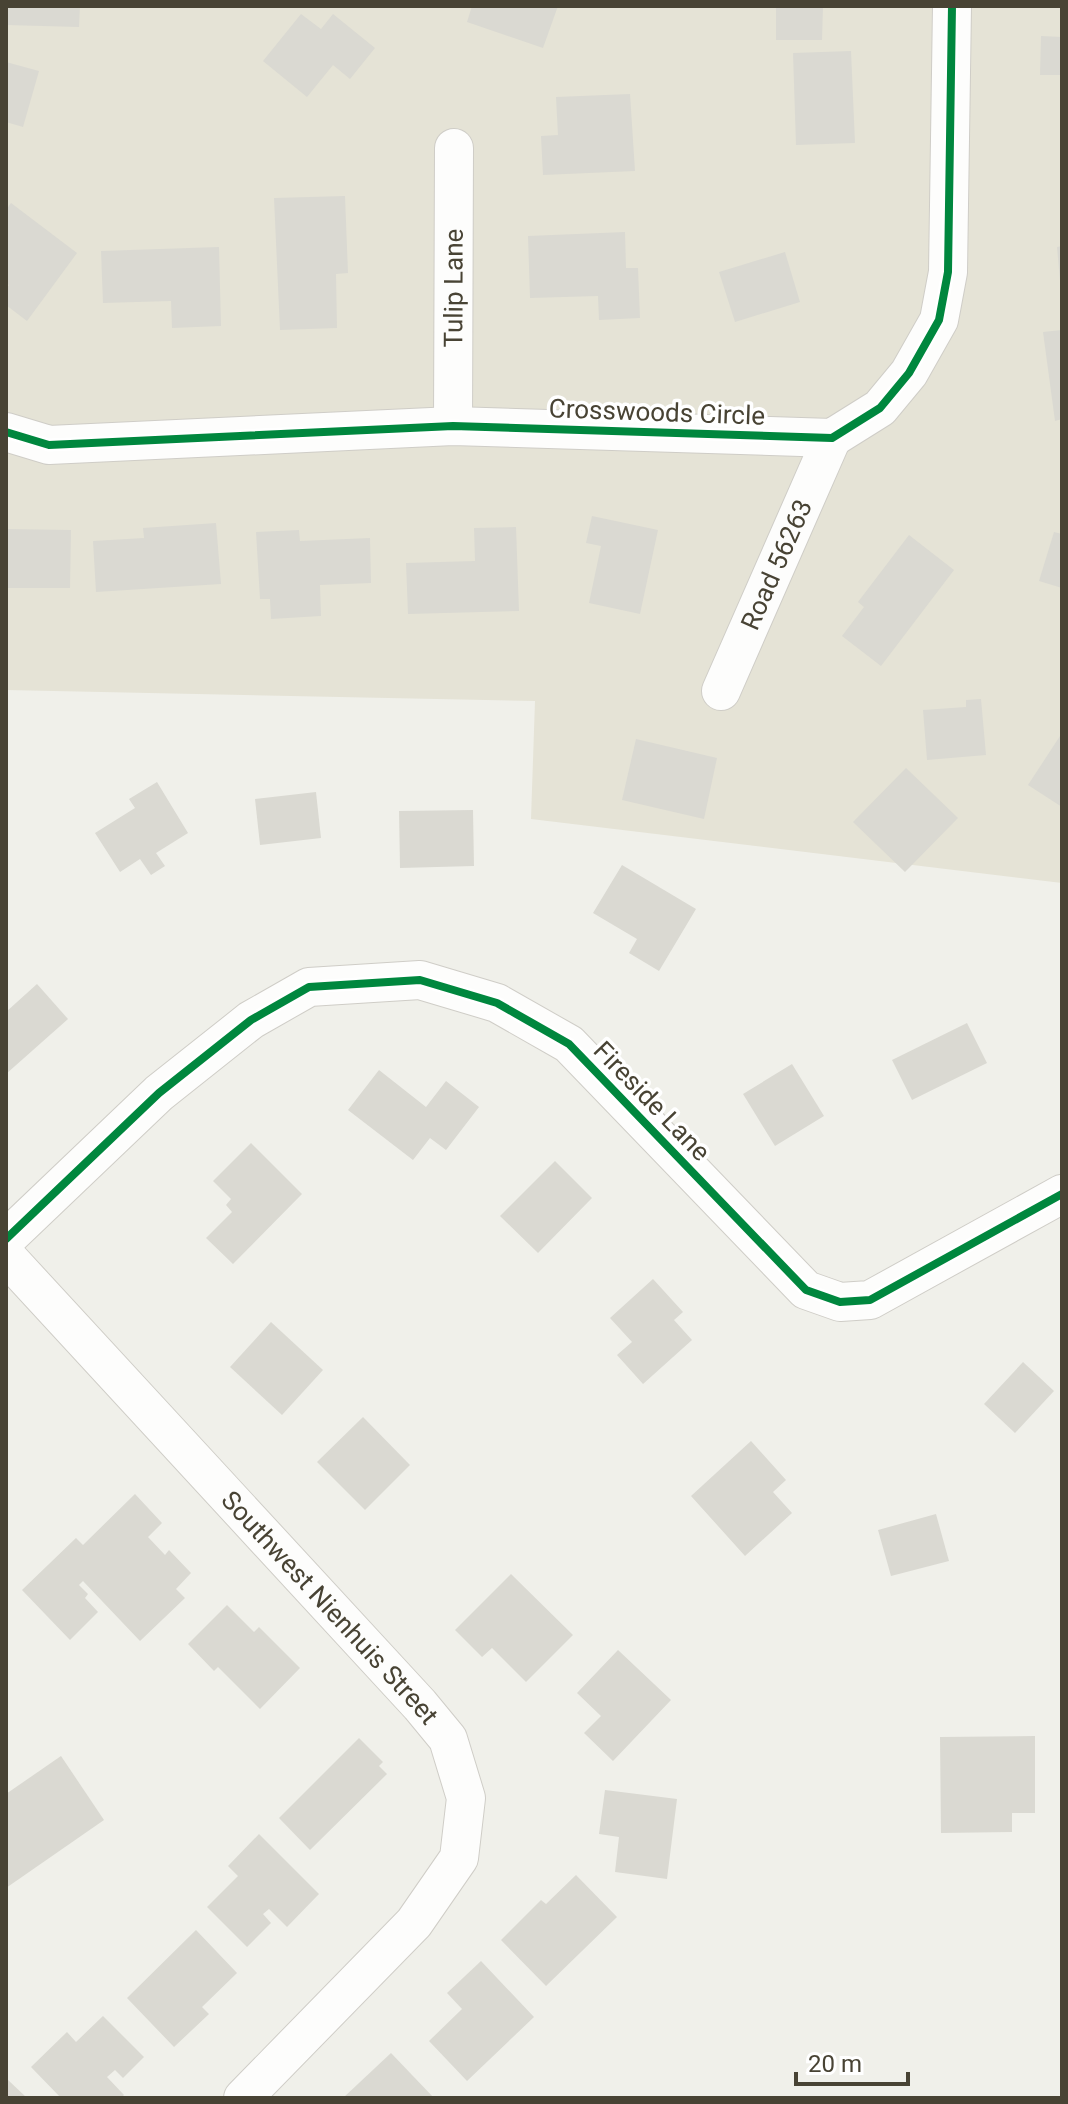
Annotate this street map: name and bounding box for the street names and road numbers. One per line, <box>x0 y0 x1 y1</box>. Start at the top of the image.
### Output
street label: Tulip Lane <box>438 229 469 347</box>
street label: Crosswoods Circle <box>548 393 766 431</box>
street label: Road 56263 <box>735 495 818 634</box>
street label: Fireside Lane <box>588 1035 716 1167</box>
street label: Southwest Nienhuis Street <box>215 1485 444 1730</box>

